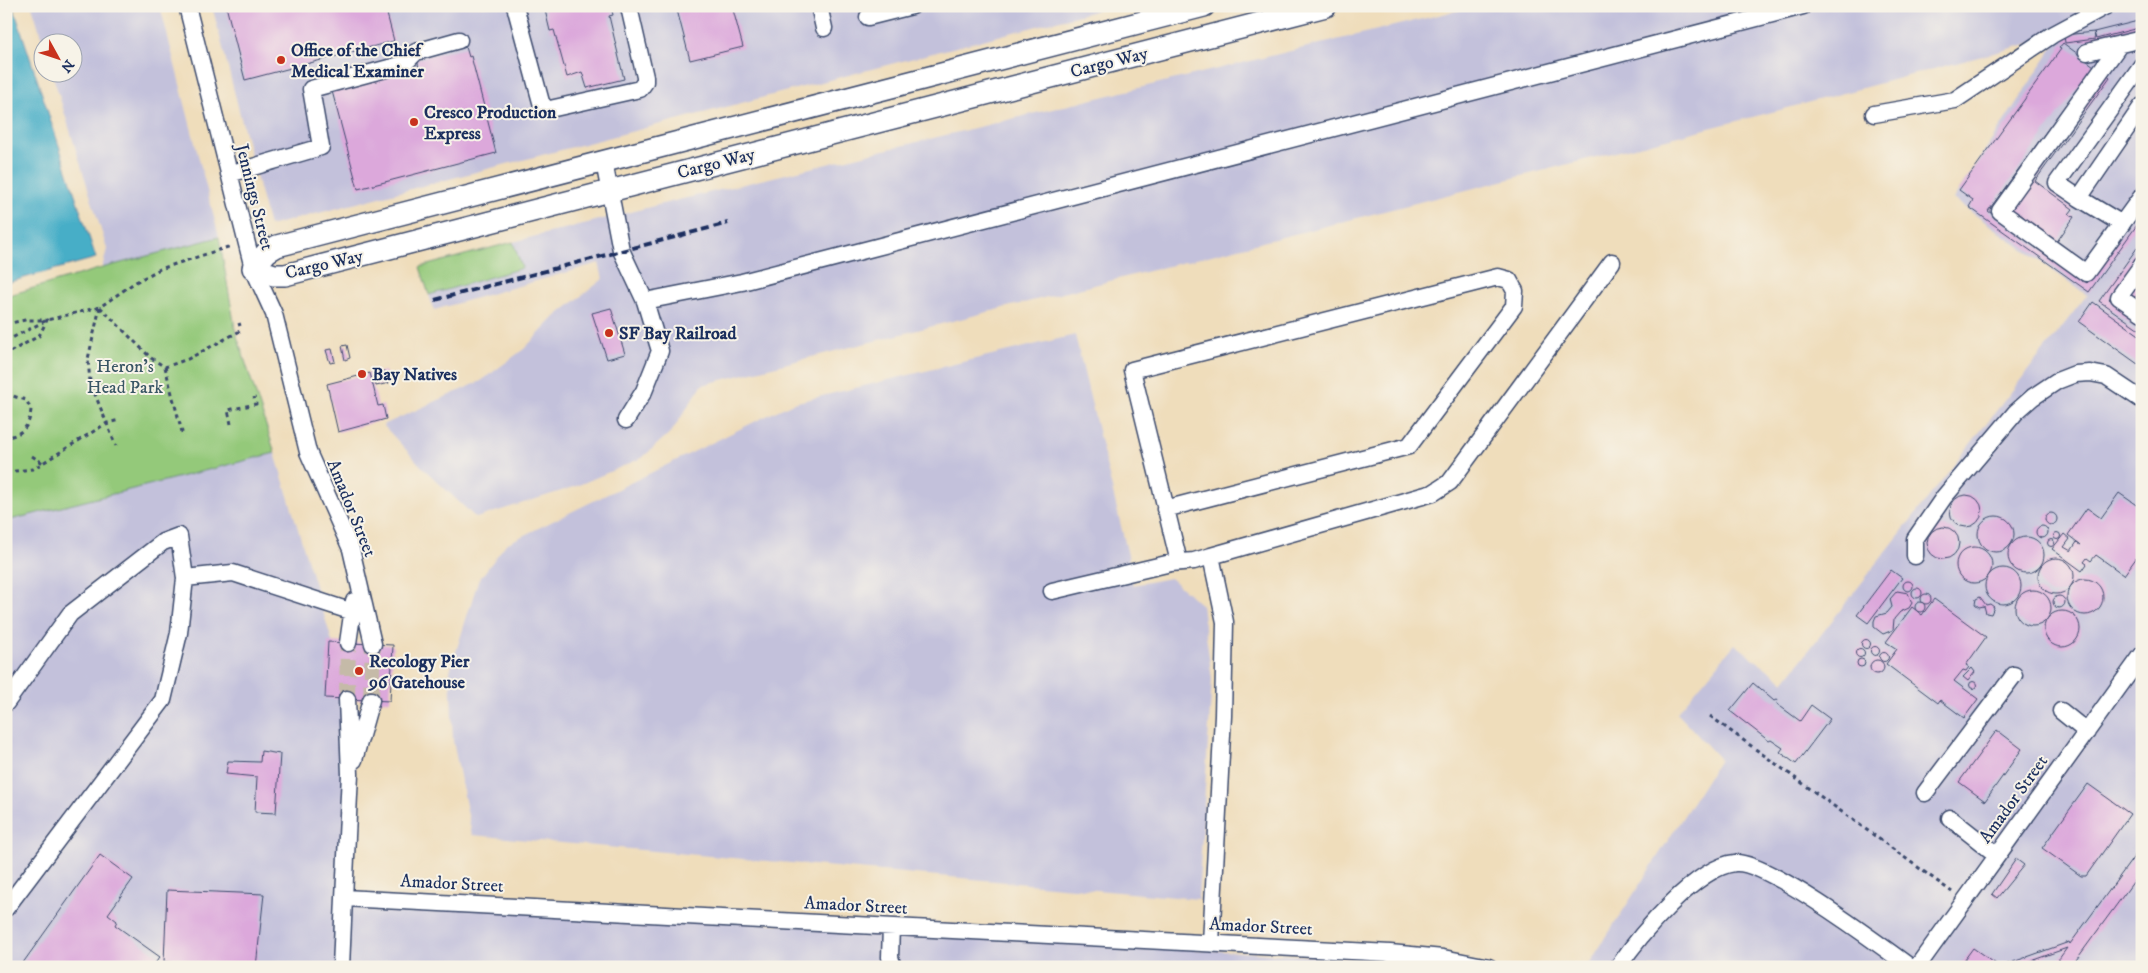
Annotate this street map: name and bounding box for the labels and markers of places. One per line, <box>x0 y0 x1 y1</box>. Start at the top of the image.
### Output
place label: Office of the Chief Medical Examiner <box>291 40 424 83</box>
marker: Office of the Chief Medical Examiner <box>275 54 287 66</box>
place label: Cresco Production Express <box>424 102 557 145</box>
marker: Cresco Production Express <box>408 116 420 128</box>
place label: SF Bay Railroad <box>619 323 737 345</box>
marker: SF Bay Railroad <box>603 327 615 339</box>
place label: Bay Natives <box>372 364 457 386</box>
marker: Bay Natives <box>356 368 368 380</box>
place label: Recology Pier 96 Gatehouse <box>367 651 470 694</box>
marker: Recology Pier 96 Gatehouse <box>353 665 365 677</box>

